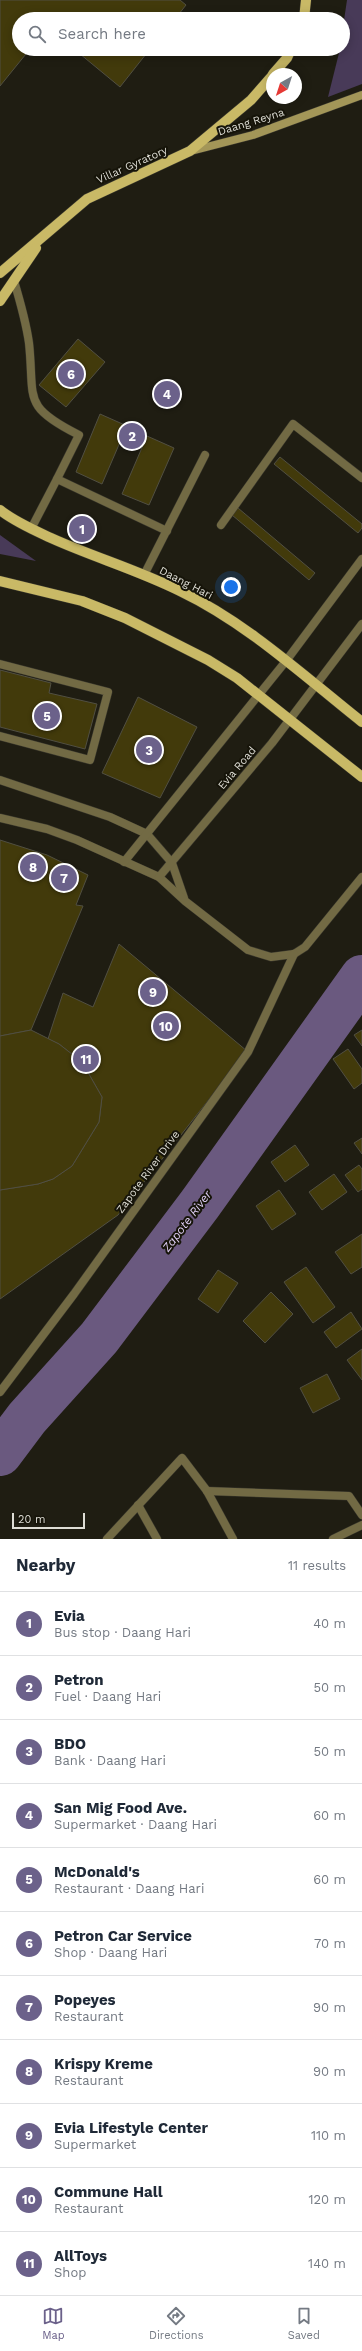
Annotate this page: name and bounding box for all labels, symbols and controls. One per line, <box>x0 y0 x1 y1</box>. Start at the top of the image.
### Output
search box <box>12 12 350 56</box>
icon: search <box>26 23 48 45</box>
text: Search here <box>58 25 146 43</box>
north arrow <box>266 68 302 104</box>
street label: Daang Reyna <box>216 106 286 138</box>
street label: Villar Gyratory <box>95 143 170 186</box>
pin: 6 <box>58 359 84 389</box>
pin: 4 <box>154 379 180 409</box>
pin: 2 <box>119 421 145 451</box>
pin: 1 <box>69 514 95 544</box>
street label: Daang Hari <box>157 564 215 602</box>
your location <box>221 577 241 597</box>
pin: 5 <box>34 701 60 731</box>
pin: 3 <box>136 735 162 765</box>
street label: Evia Road <box>215 744 259 792</box>
pin: 8 <box>20 852 46 882</box>
pin: 7 <box>51 863 77 893</box>
pin: 9 <box>140 977 166 1007</box>
pin: 10 <box>153 1011 179 1041</box>
pin: 11 <box>73 1044 99 1074</box>
street label: Zapote River Drive <box>114 1128 182 1216</box>
water label: Zapote River <box>159 1187 215 1255</box>
scale bar <box>12 1511 85 1530</box>
text: 20 m <box>18 1513 46 1526</box>
text: Nearby <box>16 1555 75 1575</box>
text: 11 results <box>288 1558 346 1573</box>
text: Evia <box>54 1607 85 1625</box>
text: 1 <box>26 1616 32 1631</box>
text: 40 m <box>313 1616 346 1631</box>
text: Bus stop · Daang Hari <box>54 1625 191 1640</box>
text: Petron <box>54 1671 104 1689</box>
text: 2 <box>25 1680 33 1695</box>
text: 50 m <box>314 1680 346 1695</box>
text: Fuel · Daang Hari <box>54 1689 161 1704</box>
text: BDO <box>54 1735 86 1753</box>
text: 3 <box>25 1744 33 1759</box>
text: 50 m <box>314 1744 346 1759</box>
text: Bank · Daang Hari <box>54 1753 166 1768</box>
text: San Mig Food Ave. <box>54 1799 187 1817</box>
text: 4 <box>25 1808 33 1823</box>
text: 60 m <box>313 1808 346 1823</box>
text: Supermarket · Daang Hari <box>54 1817 217 1832</box>
text: McDonald's <box>54 1863 140 1881</box>
text: 5 <box>25 1872 33 1887</box>
text: 60 m <box>313 1872 346 1887</box>
text: Restaurant · Daang Hari <box>54 1881 204 1896</box>
text: Petron Car Service <box>54 1927 192 1945</box>
text: 6 <box>25 1936 33 1951</box>
text: 70 m <box>314 1936 346 1951</box>
text: Shop · Daang Hari <box>54 1945 167 1960</box>
text: Popeyes <box>54 1991 116 2009</box>
text: 7 <box>25 2000 33 2015</box>
text: 90 m <box>313 2000 346 2015</box>
text: Restaurant <box>54 2009 124 2024</box>
text: Krispy Kreme <box>54 2055 153 2073</box>
text: 8 <box>25 2064 33 2079</box>
text: 90 m <box>313 2064 346 2079</box>
text: Restaurant <box>54 2073 124 2088</box>
text: Evia Lifestyle Center <box>54 2119 208 2137</box>
text: 9 <box>25 2128 33 2143</box>
text: 110 m <box>311 2128 346 2143</box>
text: Supermarket <box>54 2137 136 2152</box>
text: Commune Hall <box>54 2183 163 2201</box>
text: 10 <box>22 2192 36 2207</box>
text: 120 m <box>308 2192 346 2207</box>
text: Restaurant <box>54 2201 124 2216</box>
text: AllToys <box>54 2247 107 2265</box>
text: 11 <box>23 2256 35 2271</box>
text: 140 m <box>308 2256 346 2271</box>
text: Shop <box>54 2265 86 2280</box>
tab: Map <box>42 2305 65 2342</box>
tab: Directions <box>149 2305 203 2342</box>
tab: Saved <box>288 2305 320 2342</box>

